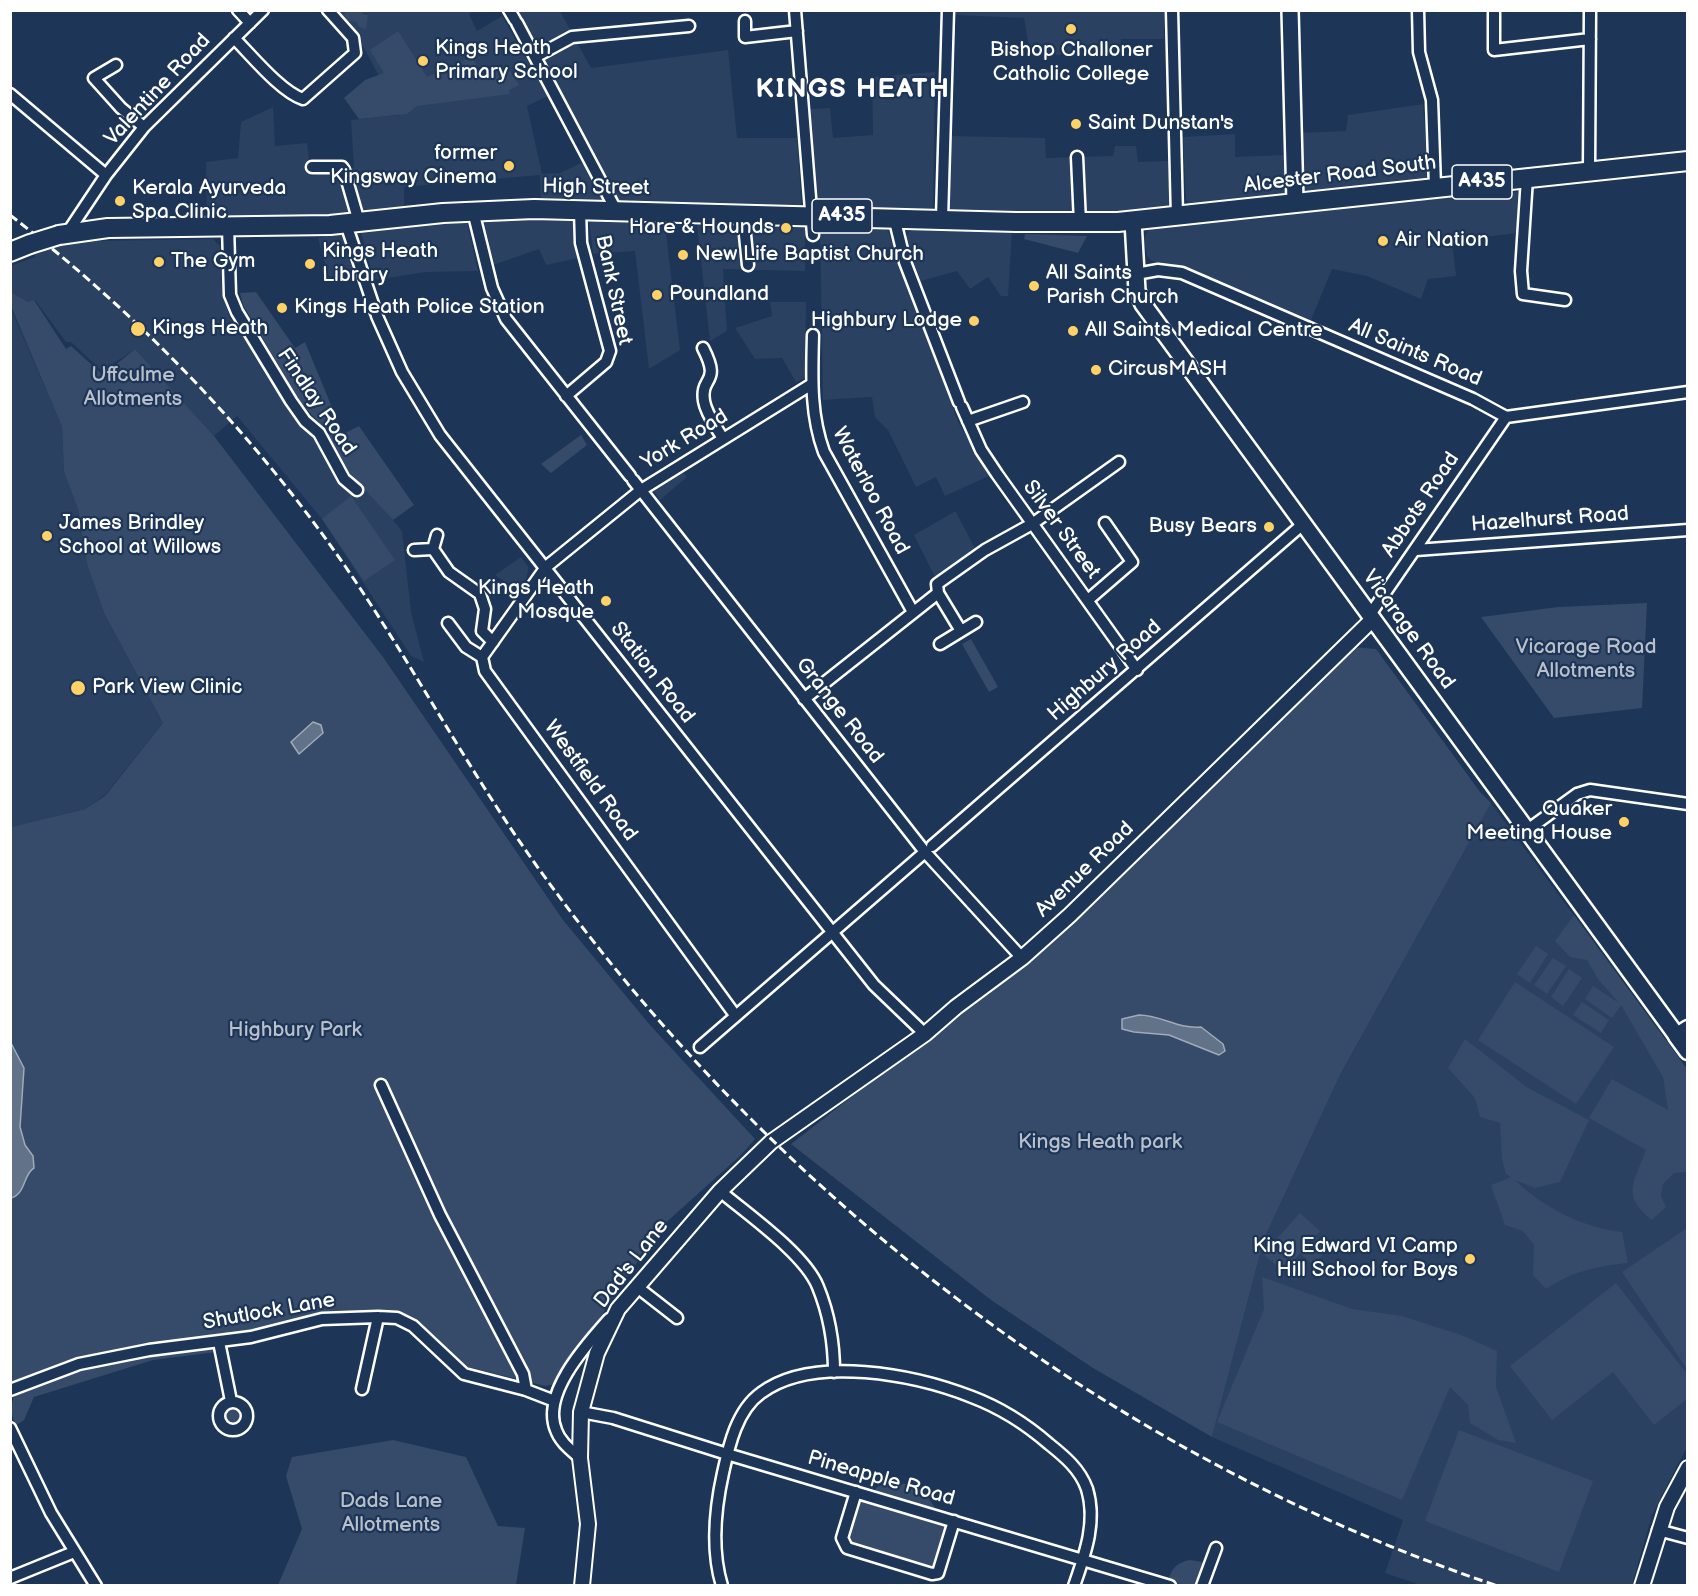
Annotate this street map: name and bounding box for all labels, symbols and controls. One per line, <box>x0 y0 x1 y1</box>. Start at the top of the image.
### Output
marker: Bishop Challoner Catholic College <box>1064 22 1078 36</box>
street label: Valentine Road <box>100 29 216 151</box>
place label: Kings Heath Primary School <box>435 36 578 86</box>
place label: Bishop Challoner Catholic College <box>990 38 1152 88</box>
marker: Kings Heath Primary School <box>416 54 430 68</box>
district label: KINGS HEATH <box>756 74 950 106</box>
place label: Saint Dunstan's <box>1088 111 1234 137</box>
marker: Saint Dunstan's <box>1069 117 1083 131</box>
place label: former Kingsway Cinema <box>330 141 497 191</box>
street label: Alcester Road South <box>1242 151 1438 199</box>
marker: former Kingsway Cinema <box>502 159 516 173</box>
road number: A435 <box>1452 165 1512 199</box>
street label: High Street <box>542 174 650 202</box>
place label: Kerala Ayurveda Spa Clinic <box>132 176 286 226</box>
marker: Kerala Ayurveda Spa Clinic <box>113 194 127 208</box>
road number: A435 <box>812 199 872 233</box>
place label: Hare & Hounds <box>629 215 774 241</box>
marker: Hare & Hounds <box>779 221 793 235</box>
place label: Air Nation <box>1395 228 1489 254</box>
street label: Bank Street <box>589 233 637 347</box>
marker: Air Nation <box>1376 234 1390 248</box>
place label: Kings Heath Library <box>322 239 438 289</box>
place label: New Life Baptist Church <box>695 242 924 268</box>
marker: New Life Baptist Church <box>676 248 690 262</box>
place label: The Gym <box>171 249 255 275</box>
marker: The Gym <box>152 255 166 269</box>
marker: Kings Heath Library <box>303 257 317 271</box>
place label: All Saints Parish Church <box>1046 261 1179 311</box>
marker: All Saints Parish Church <box>1027 279 1041 293</box>
place label: Poundland <box>669 282 769 308</box>
marker: Poundland <box>650 288 664 302</box>
place label: Kings Heath Police Station <box>294 295 545 321</box>
marker: Kings Heath Police Station <box>275 301 289 315</box>
place label: Highbury Lodge <box>811 308 962 334</box>
marker: Highbury Lodge <box>967 314 981 328</box>
street label: All Saints Road <box>1345 314 1485 392</box>
place label: Kings Heath <box>152 316 268 342</box>
place label: All Saints Medical Centre <box>1085 318 1323 344</box>
marker: Kings Heath <box>129 320 147 338</box>
marker: All Saints Medical Centre <box>1066 324 1080 338</box>
street label: Findlay Road <box>271 344 361 460</box>
place label: CircusMASH <box>1108 357 1227 383</box>
park label: Uffculme Allotments <box>84 363 182 413</box>
marker: CircusMASH <box>1089 363 1103 377</box>
street label: York Road <box>637 404 733 476</box>
street label: Waterloo Road <box>826 423 914 559</box>
street label: Abbots Road <box>1377 448 1465 562</box>
street label: Silver Street <box>1017 476 1105 584</box>
street label: Hazelhurst Road <box>1470 502 1630 538</box>
place label: James Brindley School at Willows <box>59 511 221 561</box>
place label: Busy Bears <box>1148 514 1257 540</box>
marker: Busy Bears <box>1262 520 1276 534</box>
marker: James Brindley School at Willows <box>40 529 54 543</box>
street label: Vicarage Road <box>1356 566 1460 694</box>
place label: Kings Heath Mosque <box>478 576 594 626</box>
marker: Kings Heath Mosque <box>599 594 613 608</box>
street label: Highbury Road <box>1043 615 1167 727</box>
street label: Station Road <box>605 617 699 729</box>
park label: Vicarage Road Allotments <box>1515 635 1657 685</box>
street label: Grange Road <box>790 653 888 769</box>
place label: Park View Clinic <box>92 675 242 701</box>
marker: Park View Clinic <box>69 679 87 697</box>
street label: Westfield Road <box>538 716 642 846</box>
place label: Quaker Meeting House <box>1466 797 1612 847</box>
marker: Quaker Meeting House <box>1617 815 1631 829</box>
street label: Avenue Road <box>1031 817 1139 923</box>
park label: Highbury Park <box>228 1018 362 1044</box>
park label: Kings Heath park <box>1018 1130 1182 1156</box>
street label: Dad's Lane <box>589 1215 675 1313</box>
place label: King Edward VI Camp Hill School for Boys <box>1253 1234 1458 1284</box>
marker: King Edward VI Camp Hill School for Boys <box>1463 1252 1477 1266</box>
street label: Shutlock Lane <box>201 1288 337 1336</box>
street label: Pineapple Road <box>804 1446 958 1512</box>
park label: Dads Lane Allotments <box>340 1489 442 1539</box>

